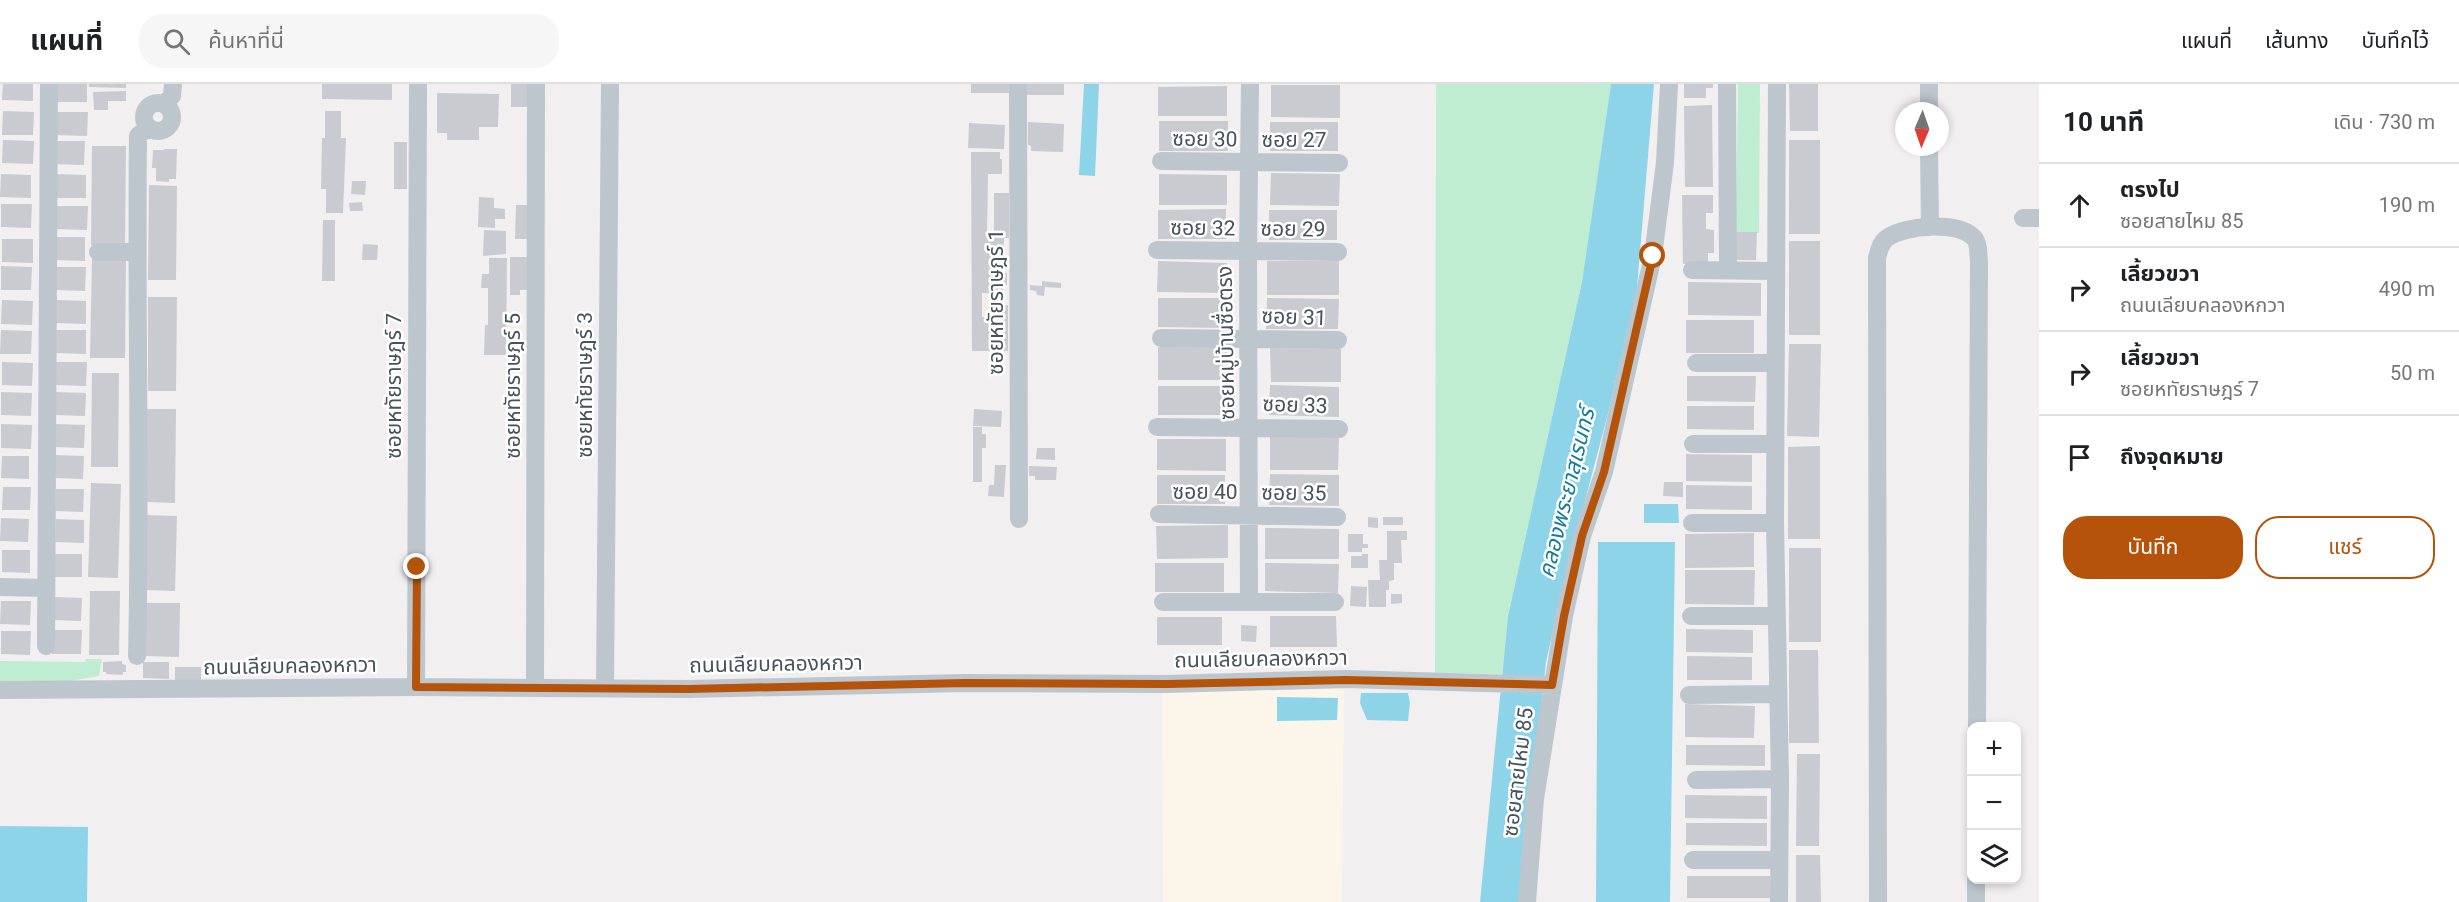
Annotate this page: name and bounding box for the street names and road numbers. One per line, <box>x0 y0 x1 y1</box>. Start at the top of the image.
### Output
street label: ซอย 30 <box>1172 126 1238 152</box>
street label: ซอย 27 <box>1261 128 1327 152</box>
street label: ซอย 32 <box>1170 215 1236 241</box>
street label: ซอย 29 <box>1260 216 1326 242</box>
street label: ซอยหทัยราษฎร์ 1 <box>984 229 1008 375</box>
street label: ซอยหมู่บ้านซื่อตรง <box>1210 266 1240 420</box>
street label: ซอย 31 <box>1261 304 1327 330</box>
street label: ซอยหทัยราษฎร์ 3 <box>573 312 597 458</box>
street label: ซอยหทัยราษฎร์ 7 <box>382 313 406 459</box>
street label: ซอยหทัยราษฎร์ 5 <box>501 313 525 459</box>
street label: ซอย 33 <box>1262 392 1328 418</box>
street label: ซอย 40 <box>1172 480 1238 504</box>
street label: ซอย 35 <box>1261 480 1327 506</box>
street label: ถนนเลียบคลองหกวา <box>1174 645 1348 673</box>
street label: ถนนเลียบคลองหกวา <box>689 650 863 678</box>
street label: ถนนเลียบคลองหกวา <box>203 652 377 680</box>
street label: ซอยสายไหม 85 <box>1498 706 1538 838</box>

